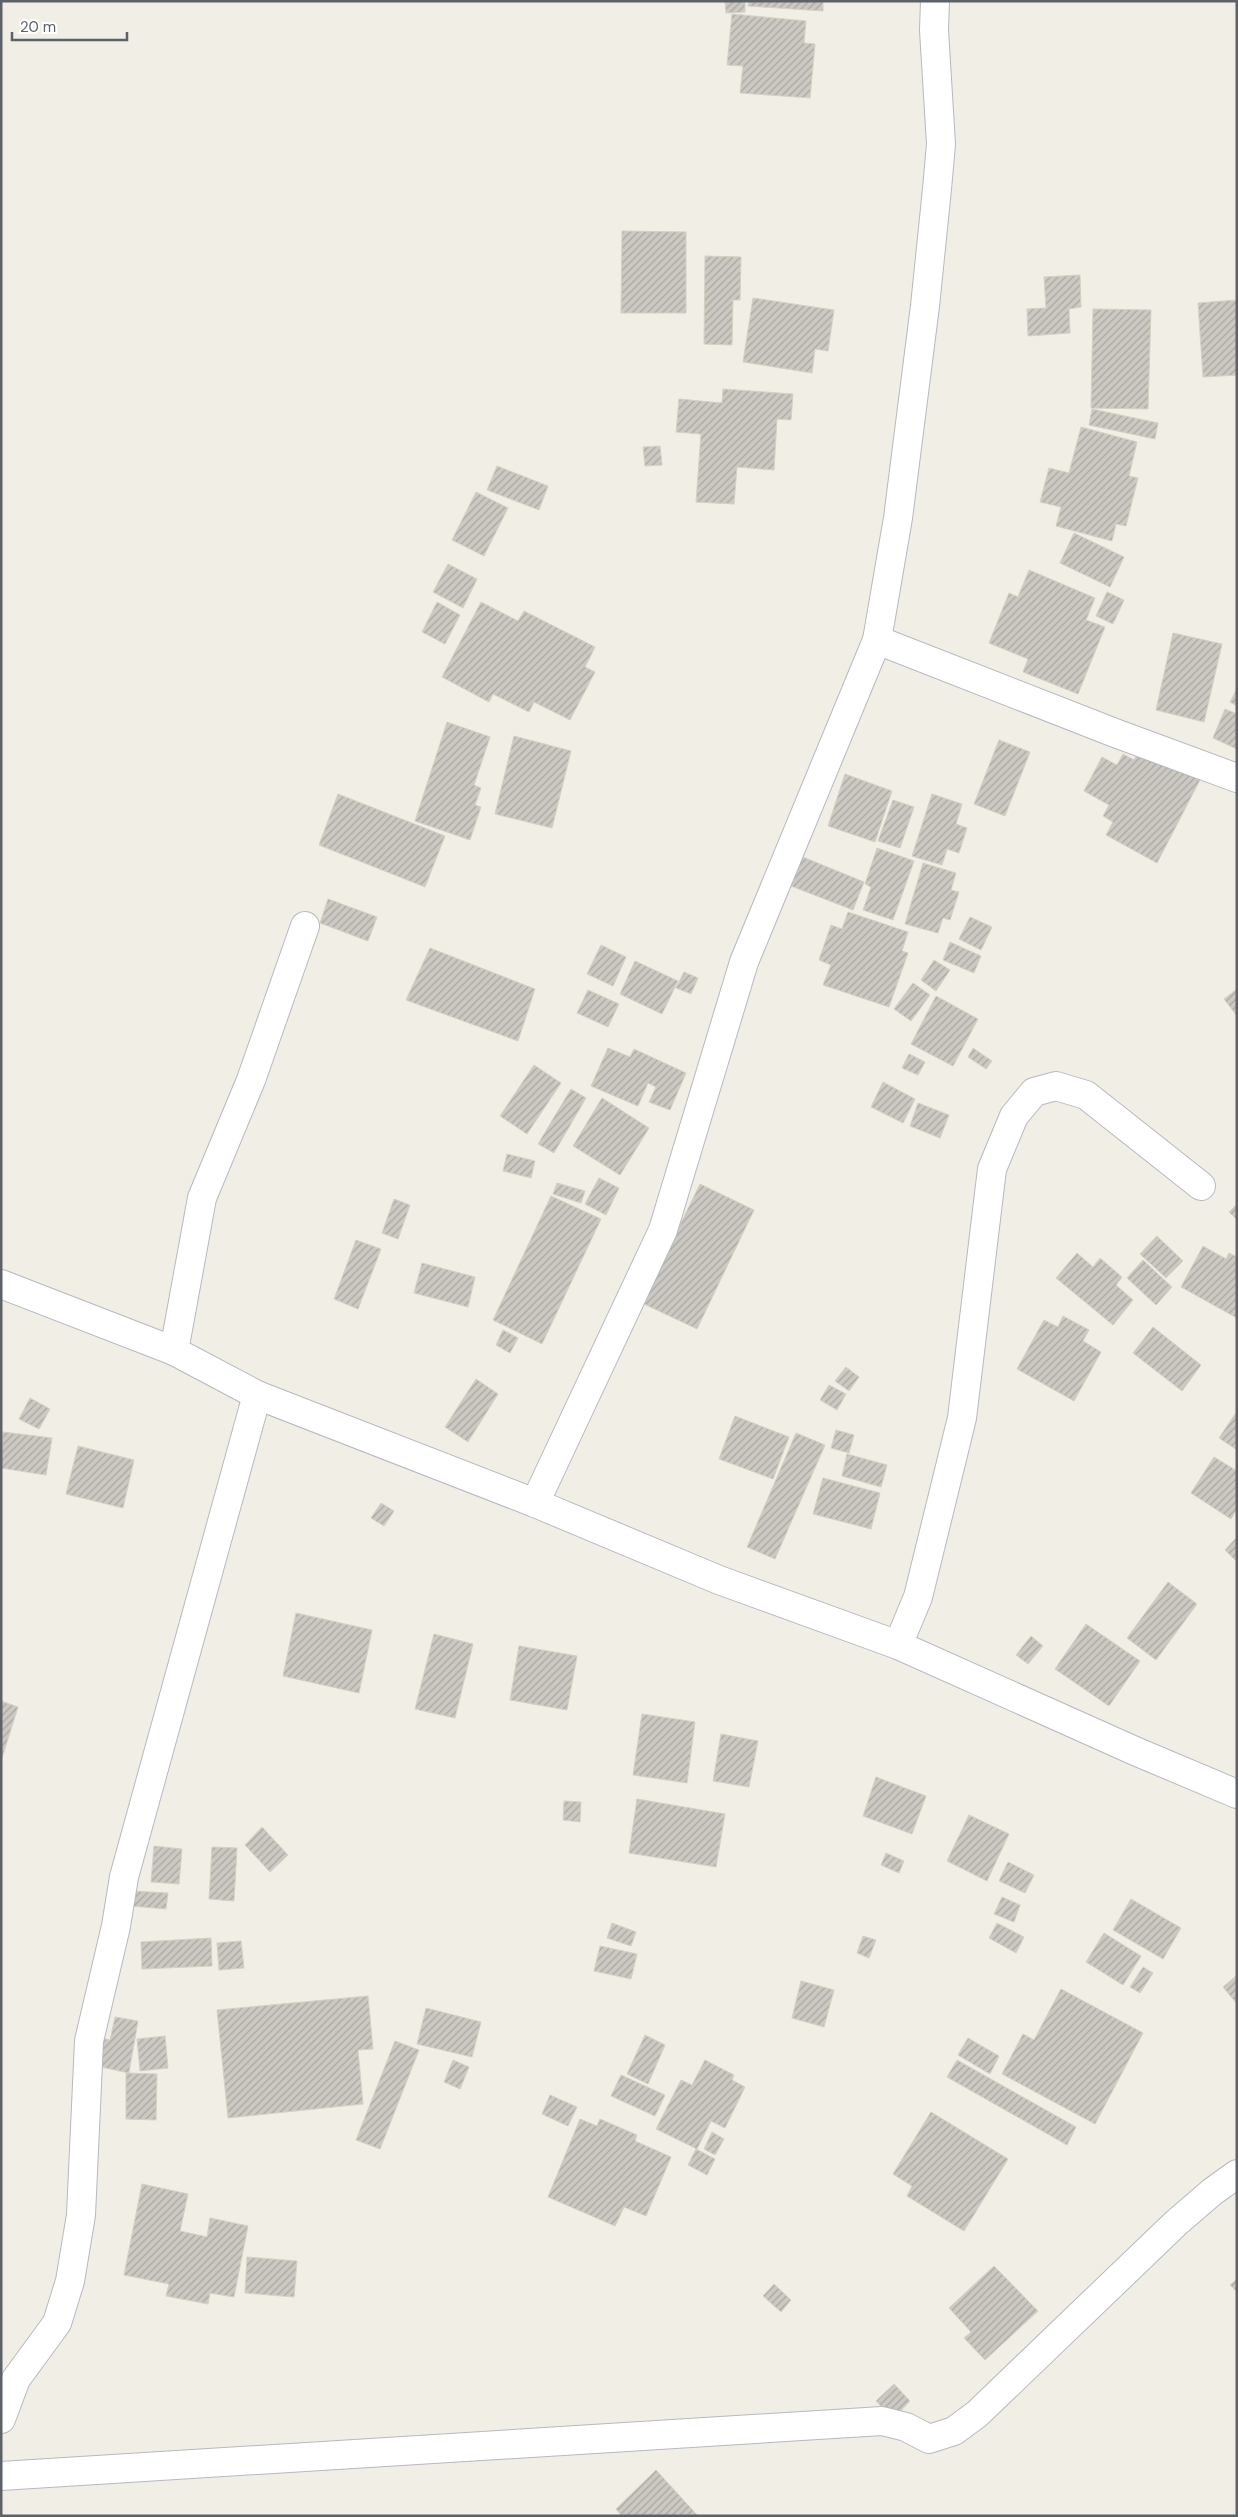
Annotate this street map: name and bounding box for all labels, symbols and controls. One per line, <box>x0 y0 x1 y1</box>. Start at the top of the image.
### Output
scale bar <box>12 10 128 42</box>
text: 20 m <box>20 17 56 37</box>

